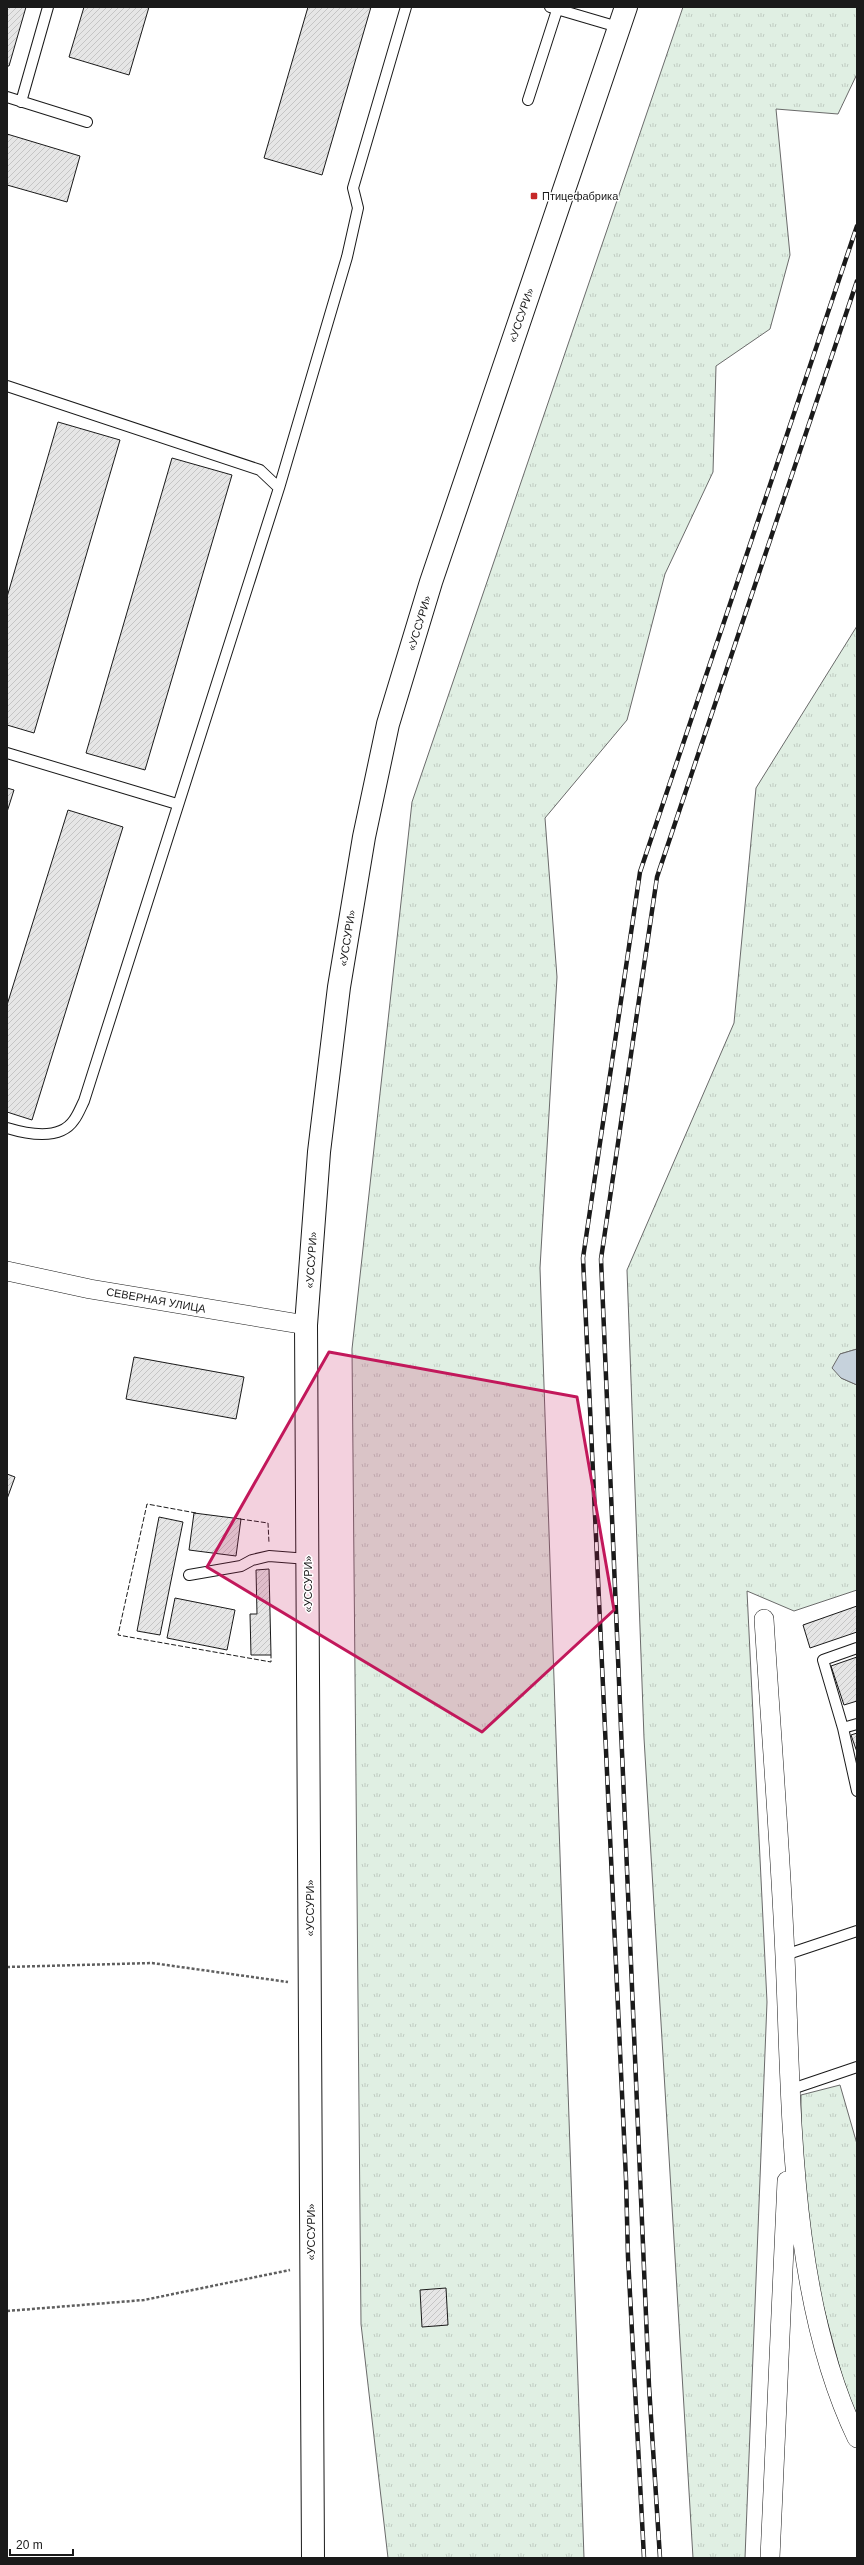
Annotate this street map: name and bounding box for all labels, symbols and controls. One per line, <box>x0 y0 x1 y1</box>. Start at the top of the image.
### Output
place label: Птицефабрика <box>542 190 619 202</box>
marker: Птицефабрика <box>529 191 539 201</box>
street label: «УССУРИ» <box>506 286 536 344</box>
street label: «УССУРИ» <box>405 594 433 652</box>
street label: «УССУРИ» <box>337 909 357 967</box>
street label: «УССУРИ» <box>303 1231 319 1289</box>
street label: СЕВЕРНАЯ УЛИЦА <box>105 1285 207 1315</box>
street label: «УССУРИ» <box>302 1556 314 1612</box>
street label: «УССУРИ» <box>304 1880 316 1936</box>
street label: «УССУРИ» <box>305 2204 317 2260</box>
scale bar <box>10 2531 73 2557</box>
text: 20 m <box>16 2538 43 2552</box>

